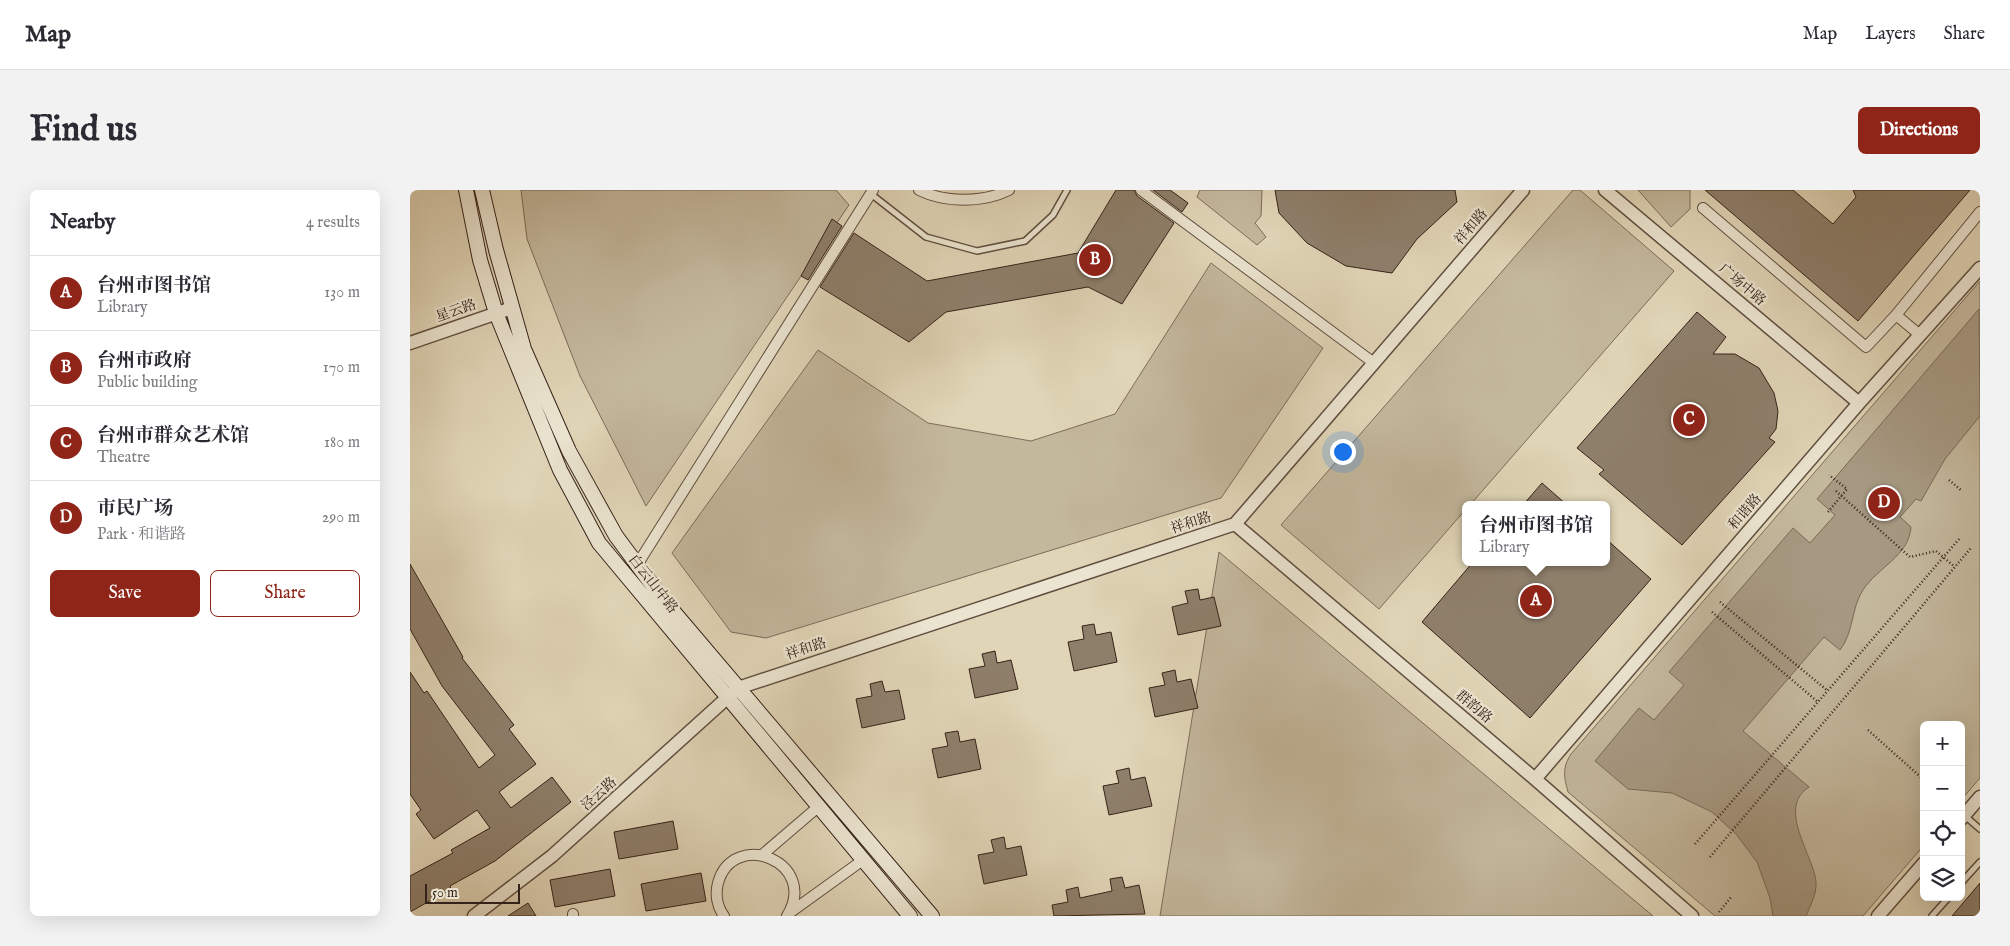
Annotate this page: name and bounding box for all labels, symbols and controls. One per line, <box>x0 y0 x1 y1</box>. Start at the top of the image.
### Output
text: Map <box>25 19 71 50</box>
text: Map <box>1803 23 1837 46</box>
text: Layers <box>1865 23 1916 46</box>
text: Share <box>1944 23 1985 46</box>
button: Directions <box>1858 107 1980 154</box>
text: Find us <box>30 108 137 153</box>
street label: 祥和路 <box>1450 205 1492 249</box>
text: Nearby <box>50 209 115 236</box>
text: 4 results <box>306 213 360 233</box>
pin: B <box>1079 241 1111 279</box>
street label: 广场中路 <box>1715 260 1769 310</box>
text: 台州市图书馆 <box>97 274 211 298</box>
text: A <box>61 283 71 303</box>
text: 130 m <box>324 283 360 303</box>
street label: 星云路 <box>433 296 479 326</box>
text: Library <box>97 298 148 318</box>
text: 台州市政府 <box>97 349 192 373</box>
text: B <box>61 358 71 378</box>
text: 170 m <box>323 358 360 378</box>
text: Public building <box>97 373 197 393</box>
pin: C <box>1673 401 1705 439</box>
text: 台州市群众艺术馆 <box>97 424 249 448</box>
text: C <box>60 433 72 453</box>
text: 180 m <box>324 433 360 453</box>
your location <box>1330 439 1356 465</box>
text: Theatre <box>97 448 150 468</box>
pin: D <box>1868 484 1900 522</box>
street label: 和谐路 <box>1724 490 1766 534</box>
text: 市民广场 <box>97 497 173 521</box>
popup <box>1462 501 1610 566</box>
text: D <box>60 508 72 528</box>
text: 290 m <box>322 508 360 528</box>
street label: 祥和路 <box>1168 508 1214 538</box>
text: 台州市图书馆 <box>1479 514 1593 538</box>
text: Park · 和谐路 <box>97 525 186 545</box>
text: Library <box>1479 538 1530 558</box>
street label: 白云山中路 <box>624 551 682 617</box>
button: Save <box>50 570 200 617</box>
button: Share <box>210 570 360 617</box>
pin: A <box>1520 582 1552 620</box>
street label: 祥和路 <box>783 634 829 664</box>
street label: 群韵路 <box>1452 687 1496 727</box>
map controls <box>1920 721 1965 901</box>
button: + <box>1920 721 1965 766</box>
button: − <box>1920 766 1965 811</box>
street label: 泾云路 <box>577 773 621 815</box>
button: locate <box>1920 811 1965 856</box>
button: layers <box>1920 856 1965 901</box>
scale bar <box>425 881 520 904</box>
text: 50 m <box>432 884 458 902</box>

